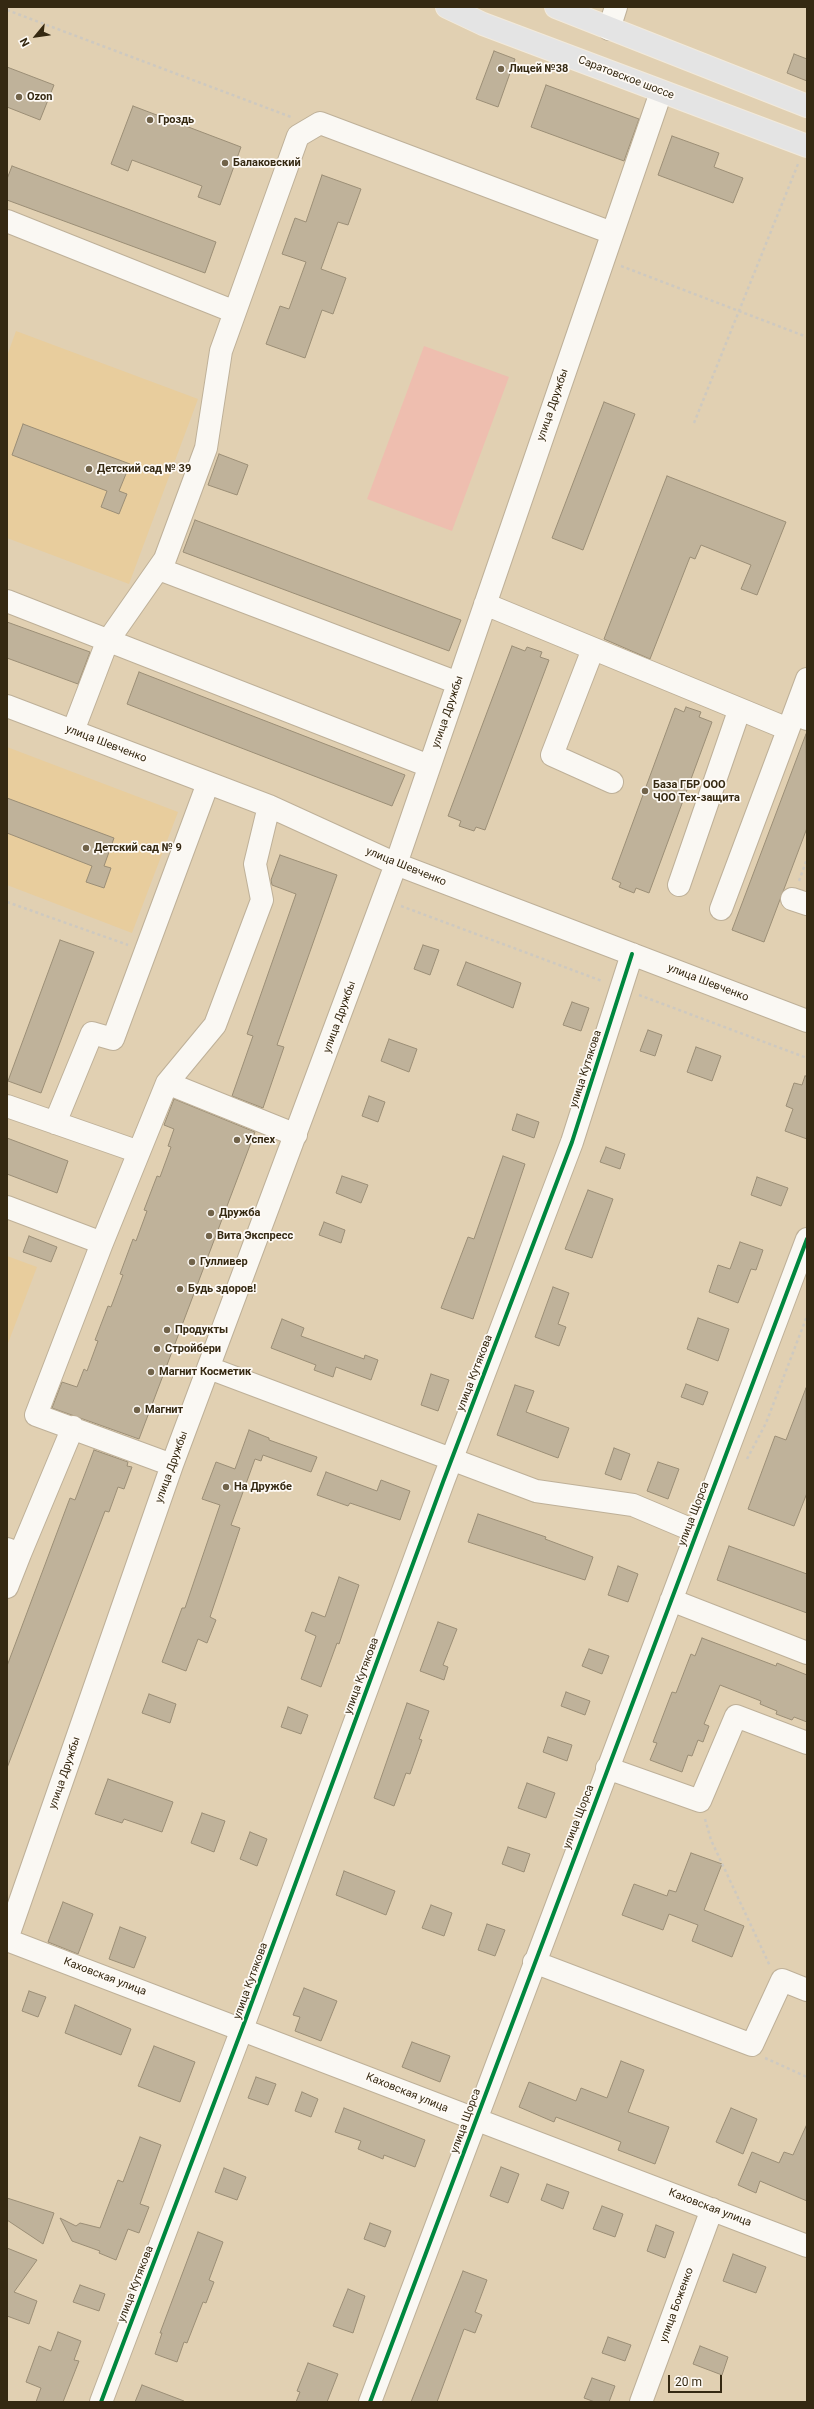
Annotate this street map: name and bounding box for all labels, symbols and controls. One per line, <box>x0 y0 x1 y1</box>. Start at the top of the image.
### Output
north arrow <box>16 16 56 56</box>
text: N <box>18 36 33 49</box>
street label: Саратовское шоссе <box>576 54 676 102</box>
place label: Лицей №38 <box>509 62 568 76</box>
marker: Лицей №38 <box>496 64 506 74</box>
place label: Ozon <box>27 90 52 104</box>
marker: Ozon <box>14 92 24 102</box>
place label: Гроздь <box>158 113 194 127</box>
marker: Гроздь <box>145 115 155 125</box>
place label: Балаковский <box>233 156 301 170</box>
marker: Балаковский <box>220 158 230 168</box>
street label: улица Дружбы <box>534 367 572 443</box>
place label: Детский сад № 39 <box>97 462 191 476</box>
marker: Детский сад № 39 <box>84 464 94 474</box>
street label: улица Дружбы <box>429 674 467 750</box>
street label: улица Шевченко <box>64 722 148 766</box>
place label: База ГБР ООО ЧОО Тех-защита <box>653 778 740 804</box>
marker: База ГБР ООО ЧОО Тех-защита <box>640 786 650 796</box>
place label: Детский сад № 9 <box>94 841 182 855</box>
marker: Детский сад № 9 <box>81 843 91 853</box>
street label: улица Шевченко <box>364 845 448 889</box>
street label: улица Шевченко <box>666 961 750 1005</box>
street label: улица Дружбы <box>321 979 359 1055</box>
street label: улица Кутякова <box>567 1029 605 1109</box>
place label: Успех <box>245 1133 275 1147</box>
marker: Успех <box>232 1135 242 1145</box>
place label: Дружба <box>219 1206 260 1220</box>
marker: Дружба <box>206 1208 216 1218</box>
place label: Вита Экспресс <box>217 1229 293 1243</box>
marker: Вита Экспресс <box>204 1231 214 1241</box>
place label: Гулливер <box>200 1255 248 1269</box>
marker: Гулливер <box>187 1257 197 1267</box>
place label: Будь здоров! <box>188 1282 256 1296</box>
marker: Будь здоров! <box>175 1284 185 1294</box>
place label: Продукты <box>175 1323 228 1337</box>
marker: Продукты <box>162 1325 172 1335</box>
street label: улица Кутякова <box>454 1333 496 1413</box>
place label: Стройбери <box>165 1342 221 1356</box>
marker: Стройбери <box>152 1344 162 1354</box>
place label: Магнит Косметик <box>159 1365 251 1379</box>
marker: Магнит Косметик <box>146 1367 156 1377</box>
place label: Магнит <box>145 1403 183 1417</box>
marker: Магнит <box>132 1405 142 1415</box>
street label: улица Дружбы <box>153 1429 191 1505</box>
place label: На Дружбе <box>234 1480 292 1494</box>
street label: улица Щорса <box>676 1480 712 1548</box>
marker: На Дружбе <box>221 1482 231 1492</box>
street label: улица Кутякова <box>342 1636 382 1716</box>
street label: улица Дружбы <box>46 1735 84 1811</box>
street label: улица Щорса <box>561 1783 597 1851</box>
street label: улица Кутякова <box>231 1941 271 2021</box>
street label: Каховская улица <box>62 1955 148 1999</box>
street label: Каховская улица <box>364 2070 450 2116</box>
street label: улица Щорса <box>448 2087 484 2155</box>
street label: Каховская улица <box>667 2186 753 2230</box>
street label: улица Кутякова <box>115 2244 157 2324</box>
street label: улица Боженко <box>657 2266 697 2344</box>
scale bar <box>670 2367 724 2393</box>
text: 20 m <box>675 2375 702 2389</box>

